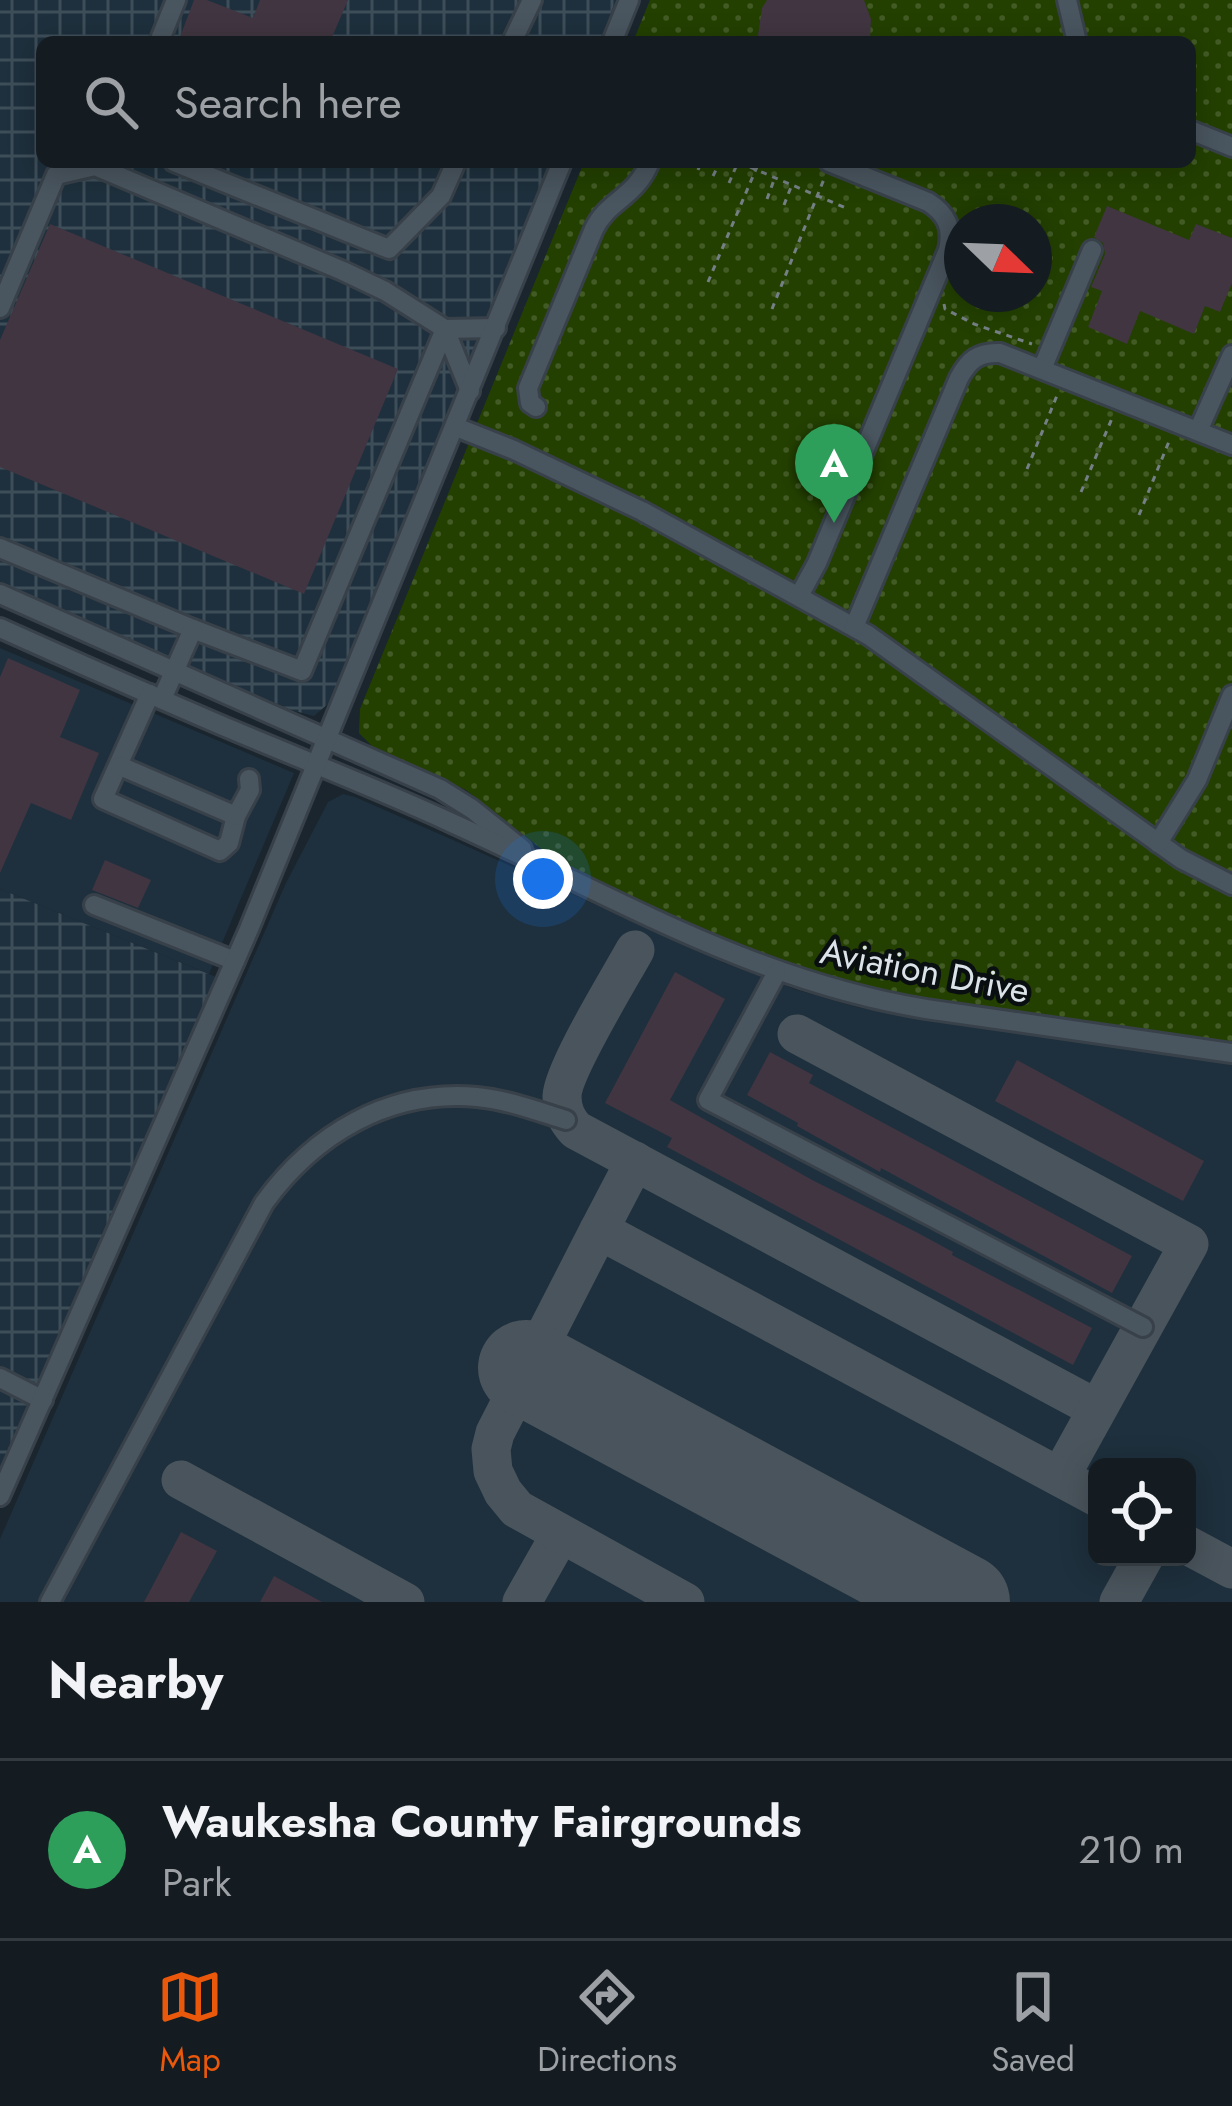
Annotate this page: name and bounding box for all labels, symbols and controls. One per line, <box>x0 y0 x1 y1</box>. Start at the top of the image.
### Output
search box <box>36 36 1196 168</box>
icon: search <box>78 69 144 135</box>
text: Search here <box>174 70 402 135</box>
north arrow <box>944 204 1052 312</box>
pin: A <box>795 424 873 523</box>
your location <box>513 849 573 909</box>
street label: Aviation Drive <box>816 924 1034 1016</box>
map controls <box>1088 1458 1196 1566</box>
button: locate <box>1088 1458 1196 1566</box>
text: Nearby <box>48 1643 223 1717</box>
text: Waukesha County Fairgrounds <box>162 1789 802 1854</box>
text: A <box>73 1821 101 1878</box>
text: 210 m <box>1079 1821 1184 1878</box>
text: Park <box>162 1854 232 1911</box>
tab: Map <box>157 1964 223 2083</box>
tab: Directions <box>537 1964 677 2083</box>
tab: Saved <box>991 1964 1075 2083</box>

